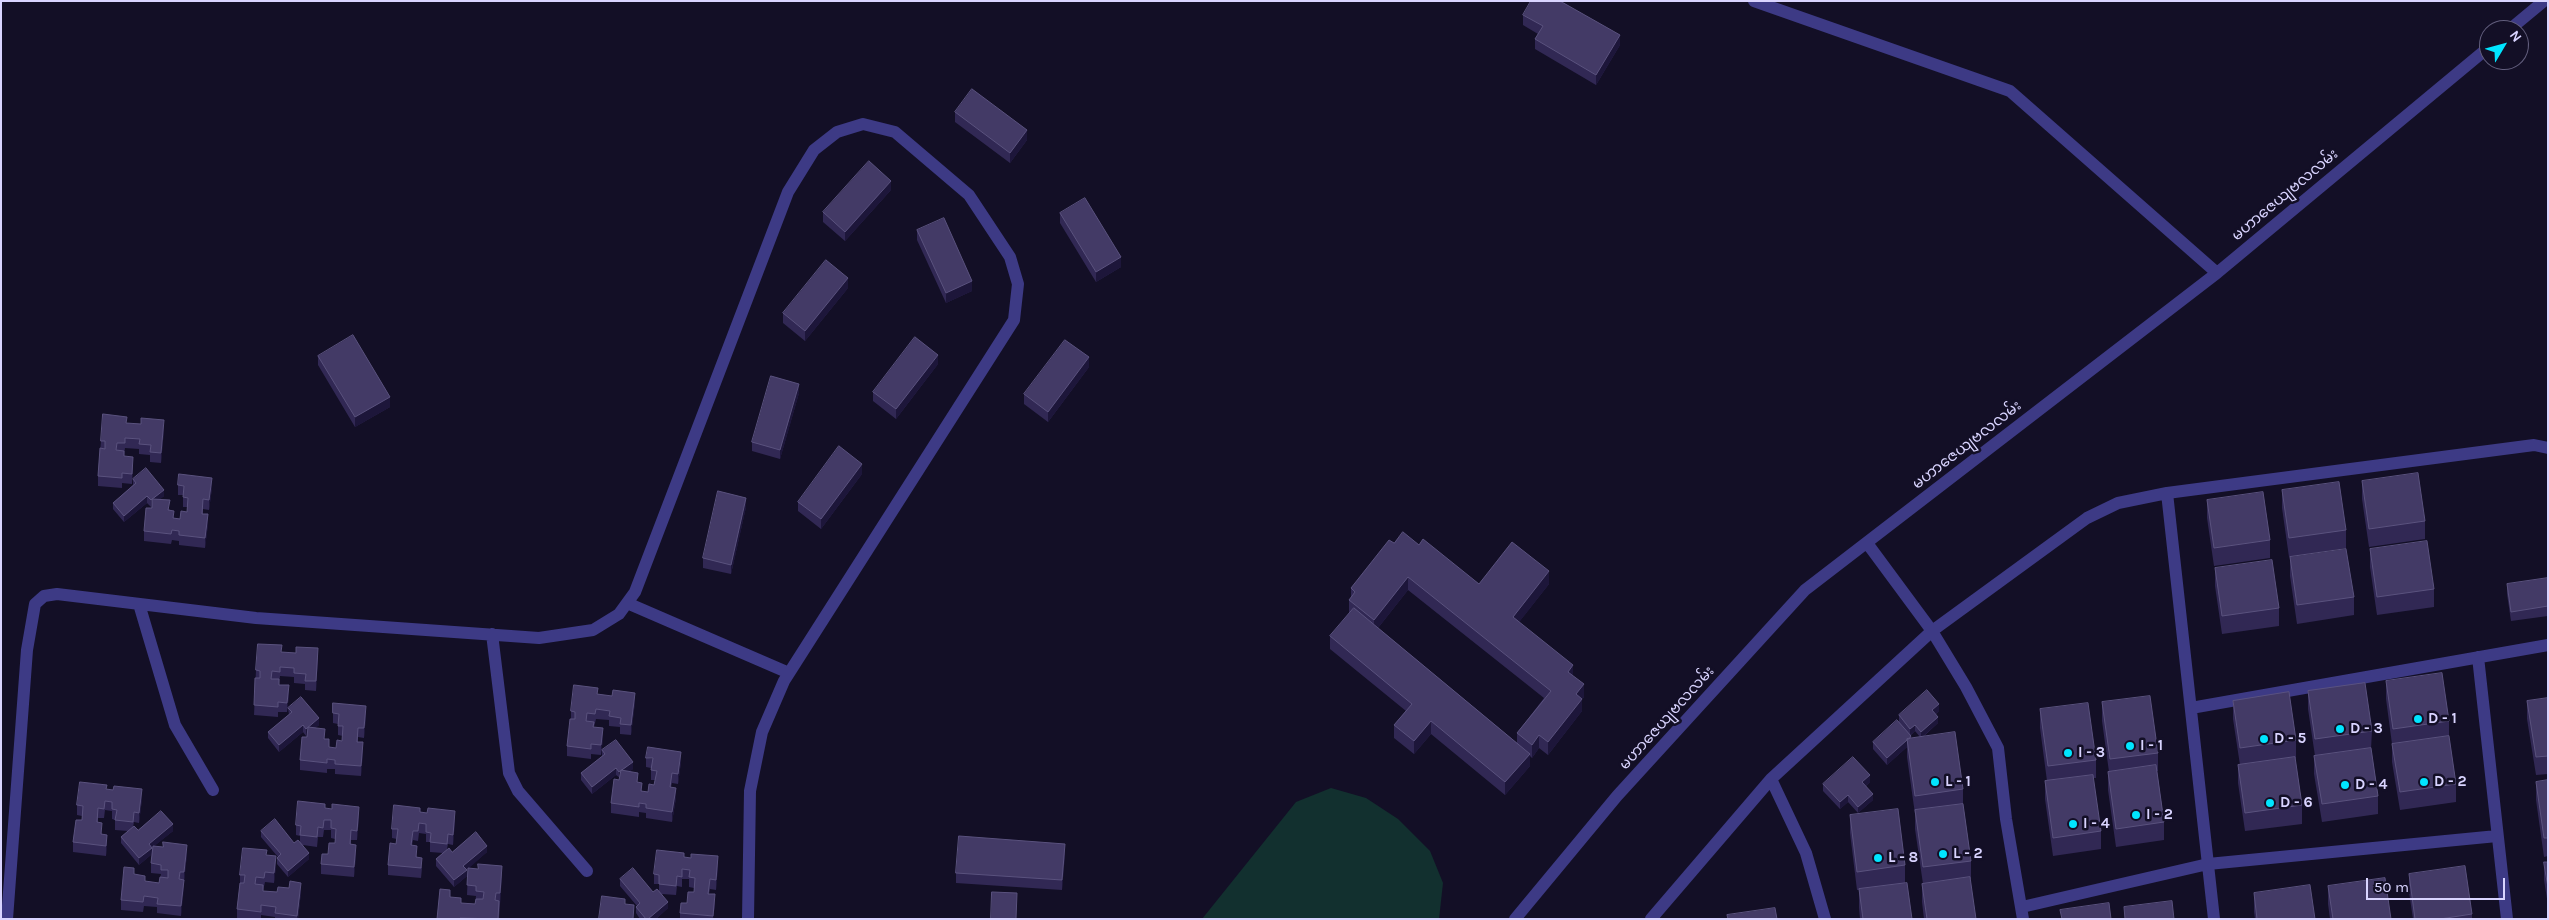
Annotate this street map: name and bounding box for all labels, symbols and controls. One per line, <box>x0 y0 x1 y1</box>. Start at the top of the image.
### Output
north arrow <box>2479 20 2529 70</box>
text: N <box>2506 27 2525 45</box>
street label: မဟာဇေယျဗလလမ်း <box>2228 145 2342 245</box>
street label: မဟာဇေယျဗလလမ်း <box>1909 397 2025 493</box>
street label: မဟာဇေယျဗလလမ်း <box>1616 662 1718 774</box>
place label: D - 1 <box>2428 710 2457 728</box>
marker: D - 1 <box>2412 713 2424 725</box>
place label: D - 3 <box>2350 720 2383 738</box>
marker: D - 3 <box>2334 723 2346 735</box>
place label: D - 5 <box>2274 730 2306 748</box>
marker: D - 5 <box>2258 733 2270 745</box>
place label: I - 1 <box>2140 737 2163 755</box>
marker: I - 1 <box>2124 740 2136 752</box>
place label: I - 3 <box>2078 744 2105 762</box>
marker: I - 3 <box>2062 747 2074 759</box>
place label: L - 1 <box>1945 773 1971 791</box>
place label: D - 2 <box>2434 773 2467 791</box>
marker: L - 1 <box>1929 776 1941 788</box>
place label: D - 4 <box>2355 776 2387 794</box>
marker: D - 2 <box>2418 776 2430 788</box>
marker: D - 4 <box>2339 779 2351 791</box>
place label: D - 6 <box>2280 794 2313 812</box>
marker: D - 6 <box>2264 797 2276 809</box>
place label: I - 2 <box>2146 806 2173 824</box>
marker: I - 2 <box>2130 809 2142 821</box>
place label: I - 4 <box>2083 815 2110 833</box>
marker: I - 4 <box>2067 818 2079 830</box>
place label: L - 2 <box>1953 845 1983 863</box>
marker: L - 2 <box>1937 848 1949 860</box>
place label: L - 8 <box>1888 849 1918 867</box>
marker: L - 8 <box>1872 852 1884 864</box>
scale bar <box>2369 868 2508 900</box>
text: 50 m <box>2374 878 2409 896</box>

